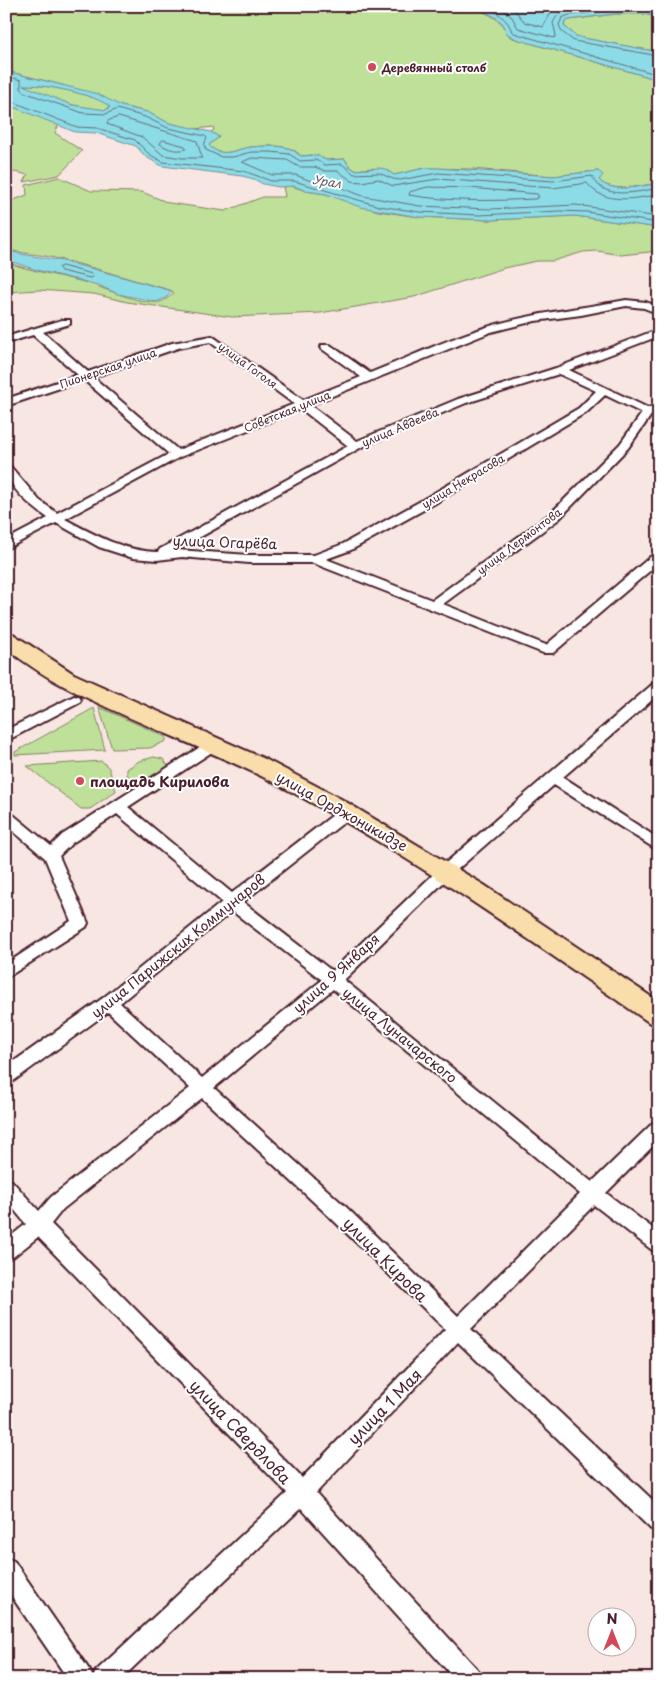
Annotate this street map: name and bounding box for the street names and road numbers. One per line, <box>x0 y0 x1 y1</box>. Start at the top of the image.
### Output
street label: улица Гоголя <box>215 338 281 392</box>
street label: Пионерская улица <box>57 343 159 393</box>
street label: Советская улица <box>241 386 333 436</box>
street label: улица Авдеева <box>359 403 441 451</box>
street label: улица Некрасова <box>418 449 508 513</box>
street label: улица Лермонтова <box>473 503 565 579</box>
street label: улица Огарёва <box>172 530 278 554</box>
street label: улица Орджоникидзе <box>272 766 412 856</box>
street label: улица Парижских Коммунаров <box>86 869 270 1023</box>
street label: улица 9 Января <box>288 928 384 1018</box>
street label: улица Луначарского <box>338 982 462 1088</box>
street label: улица Кирова <box>338 1211 434 1307</box>
street label: улица 1 Мая <box>341 1363 427 1449</box>
street label: улица Свердлова <box>185 1373 297 1489</box>

